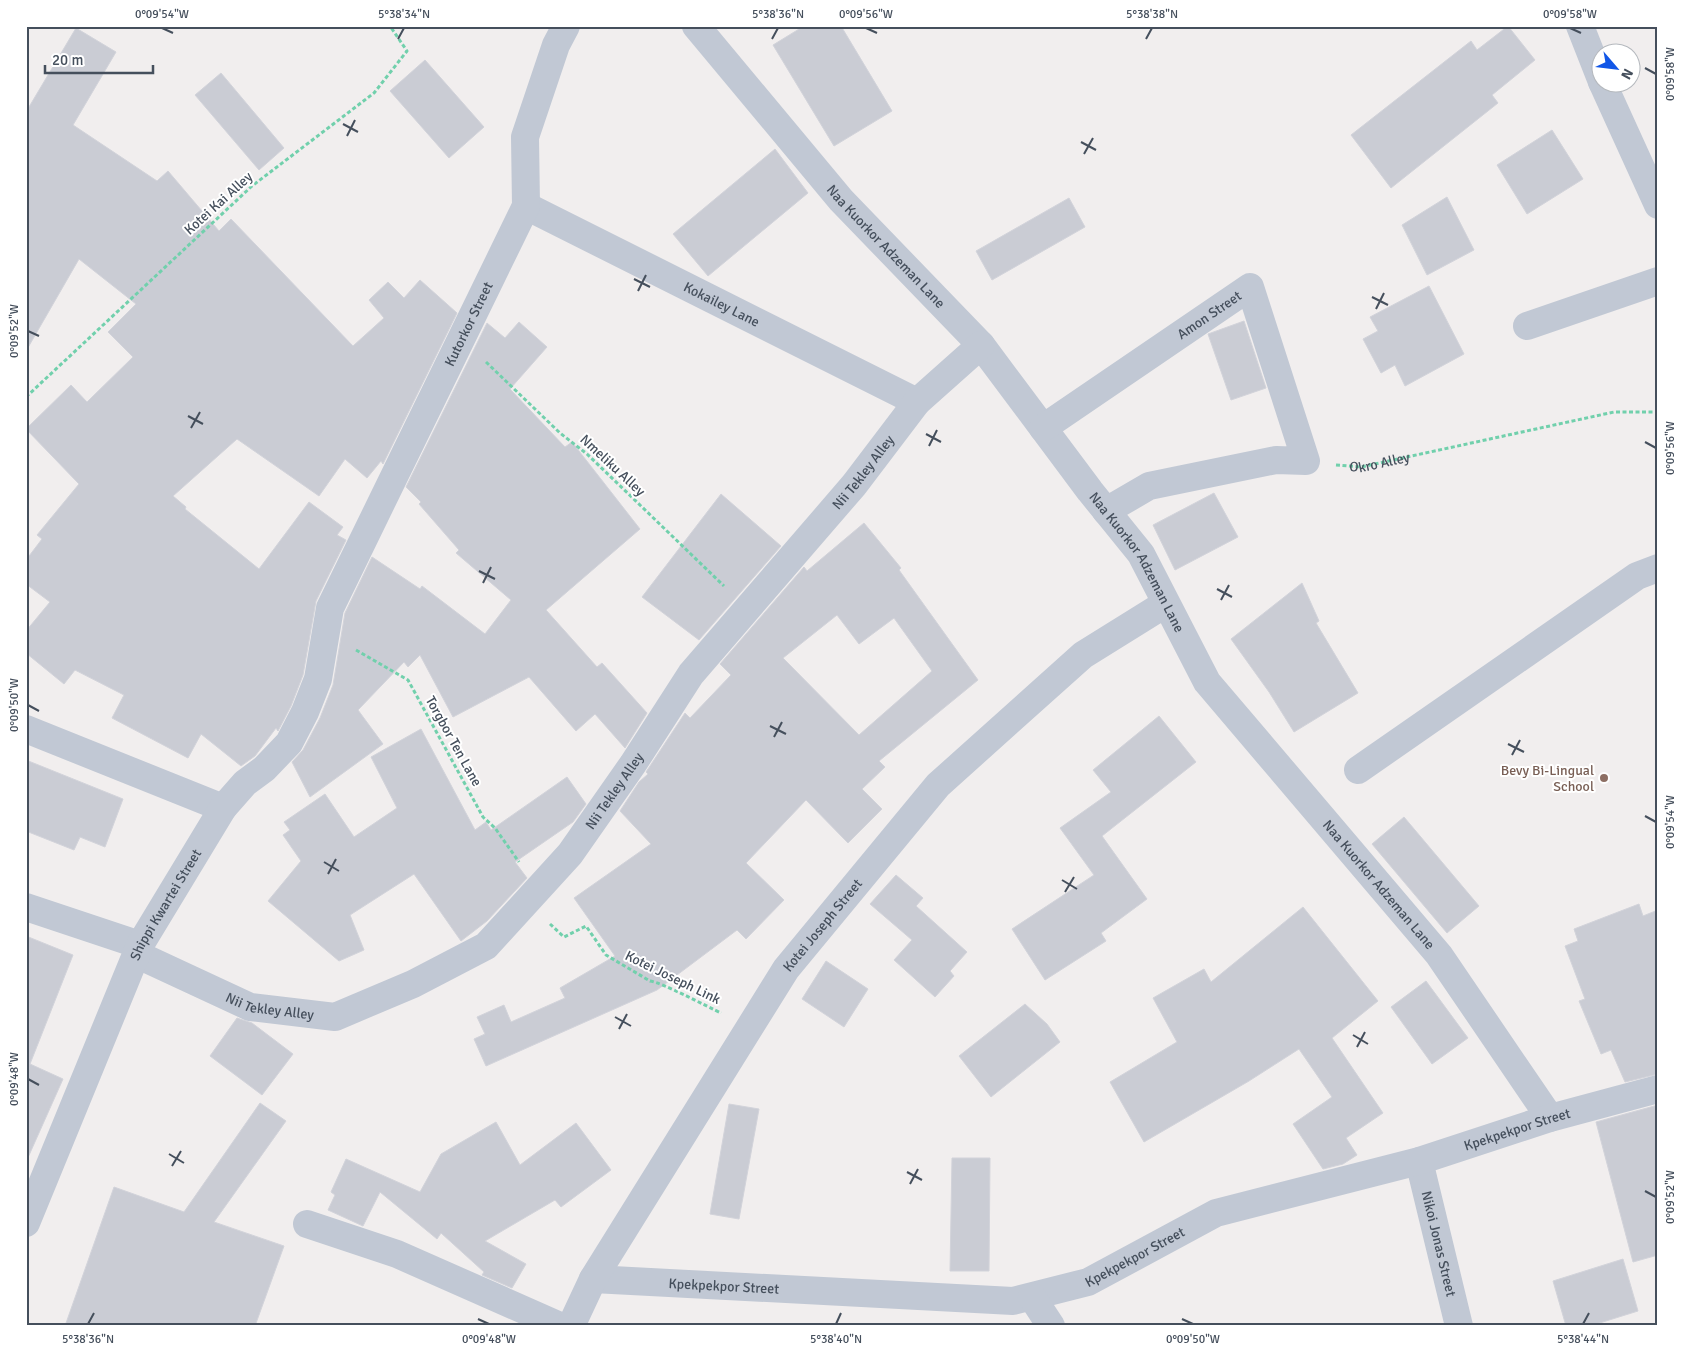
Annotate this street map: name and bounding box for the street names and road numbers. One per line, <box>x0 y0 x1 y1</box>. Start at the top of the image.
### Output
street label: Kotei Kai Alley <box>181 168 256 238</box>
street label: Naa Kuorkor Adzeman Lane <box>823 181 949 312</box>
street label: Kokailey Lane <box>681 278 762 331</box>
street label: Kutorkor Street <box>441 279 497 369</box>
street label: Amon Street <box>1174 287 1245 343</box>
street label: Nmeliku Alley <box>577 431 649 500</box>
street label: Nii Tekley Alley <box>829 432 898 513</box>
street label: Okro Alley <box>1349 449 1412 476</box>
street label: Naa Kuorkor Adzeman Lane <box>1085 489 1188 635</box>
street label: Torgbor Ten Lane <box>422 693 485 789</box>
street label: Nii Tekley Alley <box>582 749 647 833</box>
street label: Naa Kuorkor Adzeman Lane <box>1319 817 1438 953</box>
street label: Shippi Kwartei Street <box>127 846 205 963</box>
street label: Kotei Joseph Street <box>779 875 866 975</box>
street label: Kotei Joseph Link <box>622 947 723 1008</box>
street label: Nii Tekley Alley <box>223 989 315 1024</box>
street label: Kpekpekpor Street <box>1462 1105 1572 1155</box>
street label: Nikoi Jonas Street <box>1418 1189 1460 1298</box>
street label: Kpekpekpor Street <box>1082 1223 1188 1291</box>
street label: Kpekpekpor Street <box>668 1275 780 1298</box>

